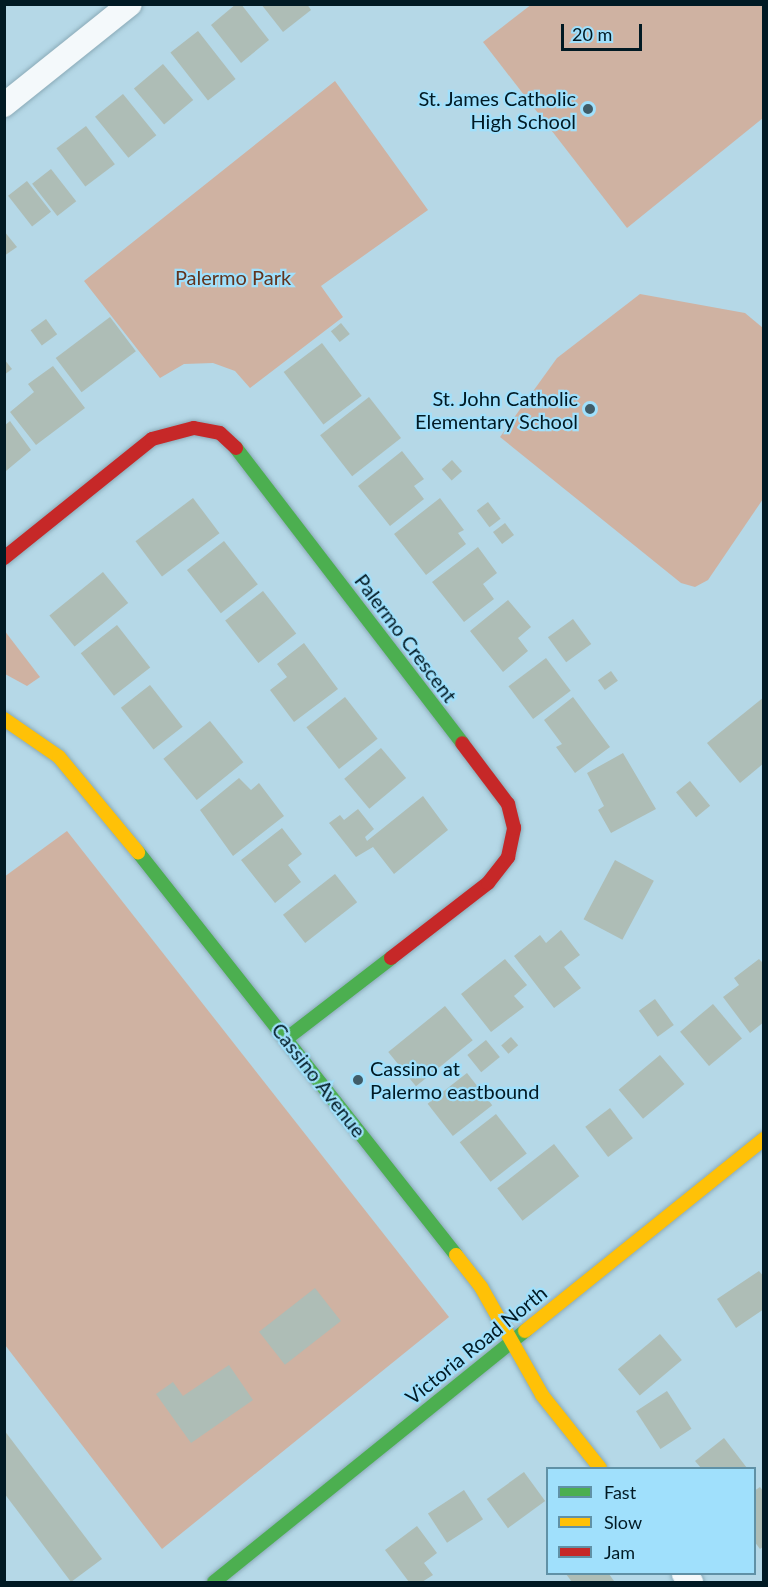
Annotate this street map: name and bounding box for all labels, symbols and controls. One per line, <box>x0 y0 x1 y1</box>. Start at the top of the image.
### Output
scale bar <box>564 12 645 50</box>
text: 20 m <box>572 23 612 45</box>
place label: St. James Catholic High School <box>418 86 576 133</box>
marker: St. James Catholic High School <box>581 102 595 116</box>
park label: Palermo Park <box>175 265 291 289</box>
place label: St. John Catholic Elementary School <box>415 386 578 433</box>
marker: St. John Catholic Elementary School <box>583 402 597 416</box>
street label: Palermo Crescent <box>350 569 462 707</box>
street label: Cassino Avenue <box>267 1018 371 1142</box>
place label: Cassino at Palermo eastbound <box>370 1056 539 1103</box>
marker: Cassino at Palermo eastbound <box>351 1073 365 1087</box>
street label: Victoria Road North <box>400 1281 552 1409</box>
legend <box>546 1467 756 1575</box>
text: Fast <box>604 1481 636 1503</box>
text: Slow <box>604 1511 642 1533</box>
text: Jam <box>604 1541 635 1563</box>

